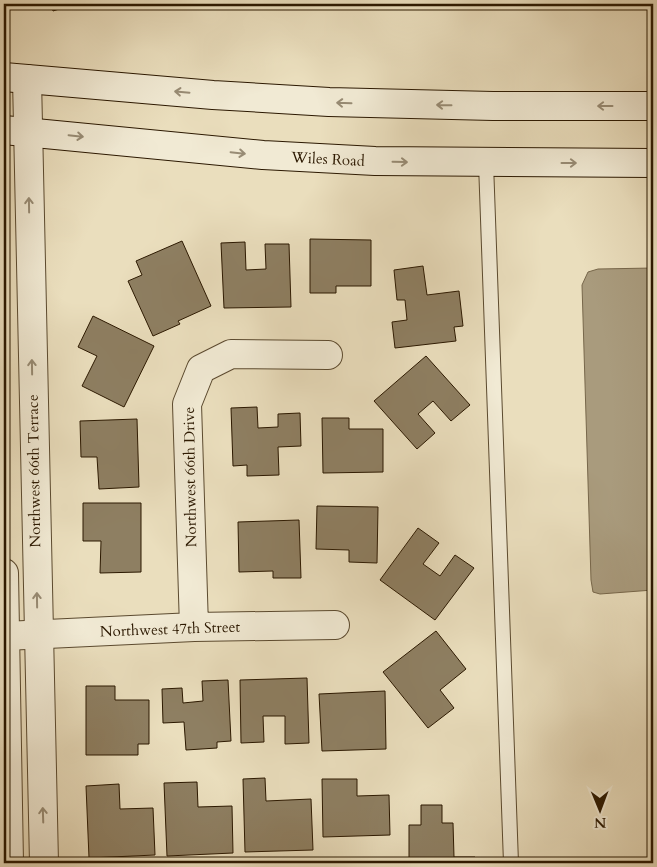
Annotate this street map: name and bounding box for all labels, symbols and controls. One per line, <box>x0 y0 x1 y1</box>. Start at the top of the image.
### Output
one-way arrow <box>174 87 190 97</box>
one-way arrow <box>337 98 353 107</box>
one-way arrow <box>436 100 452 110</box>
one-way arrow <box>597 101 613 111</box>
one-way arrow <box>68 132 84 141</box>
street label: Wiles Road <box>290 147 365 171</box>
one-way arrow <box>230 148 246 157</box>
one-way arrow <box>392 157 408 166</box>
one-way arrow <box>560 158 577 168</box>
one-way arrow <box>24 197 34 213</box>
one-way arrow <box>28 359 37 375</box>
street label: Northwest 66th Terrace <box>23 394 45 548</box>
street label: Northwest 66th Drive <box>179 406 201 547</box>
one-way arrow <box>32 592 42 608</box>
street label: Northwest 47th Street <box>99 617 241 641</box>
north arrow <box>574 784 624 834</box>
one-way arrow <box>38 807 47 823</box>
text: N <box>594 813 606 832</box>

